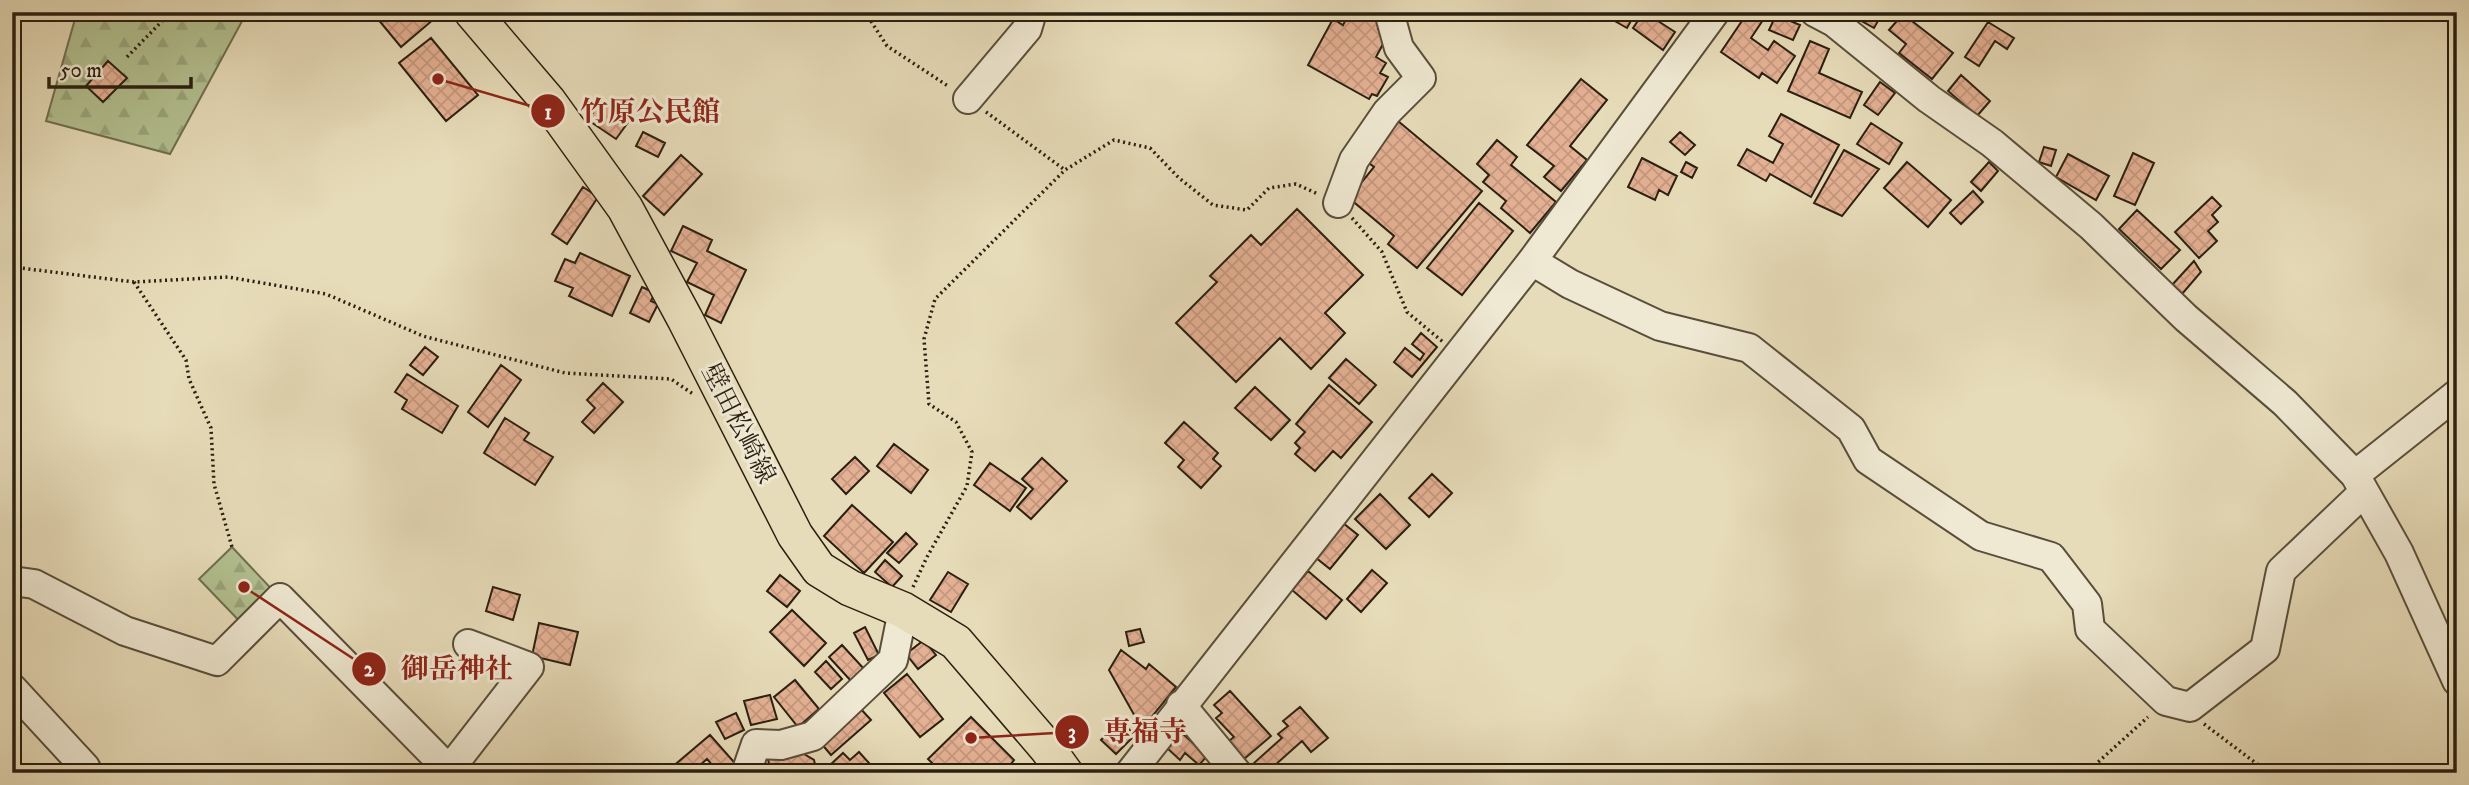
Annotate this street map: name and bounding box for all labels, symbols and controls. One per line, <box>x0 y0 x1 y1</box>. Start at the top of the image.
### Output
scale bar <box>49 46 191 90</box>
text: 50 m <box>60 58 102 84</box>
callout: 竹原公民館 <box>531 87 734 136</box>
text: 竹原公民館 <box>580 95 720 130</box>
text: 1 <box>544 100 552 126</box>
street label: 壁田松崎線 <box>694 359 782 489</box>
callout: 御岳神社 <box>352 644 527 693</box>
text: 御岳神社 <box>401 652 513 687</box>
text: 2 <box>364 657 375 683</box>
callout: 専福寺 <box>1054 707 1201 756</box>
text: 専福寺 <box>1103 715 1187 750</box>
text: 3 <box>1068 720 1076 746</box>

